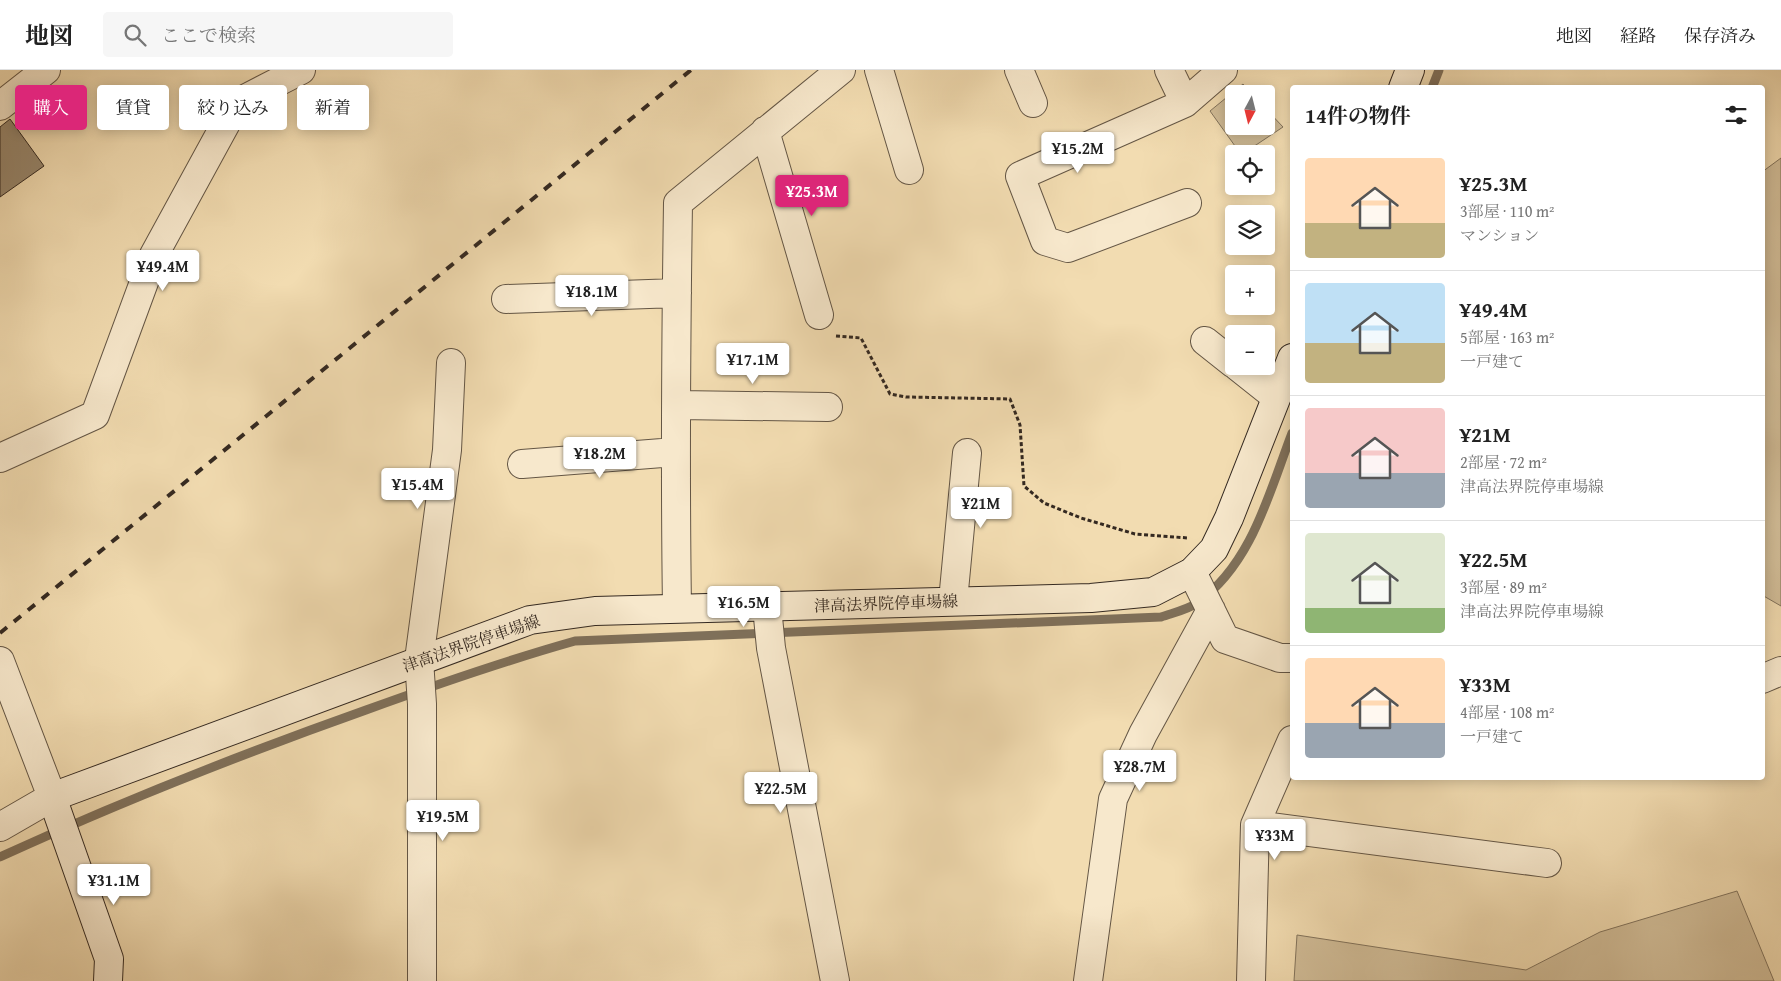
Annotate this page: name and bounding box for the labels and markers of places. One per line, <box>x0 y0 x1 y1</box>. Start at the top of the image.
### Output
pin: ¥15.2M <box>1037 132 1119 174</box>
pin: ¥25.3M <box>771 174 853 217</box>
pin: ¥49.4M <box>122 250 204 292</box>
pin: ¥18.1M <box>551 274 633 317</box>
pin: ¥17.1M <box>712 342 794 385</box>
pin: ¥18.2M <box>559 436 641 479</box>
pin: ¥15.4M <box>377 468 459 510</box>
pin: ¥21M <box>951 486 1011 529</box>
pin: ¥16.5M <box>703 586 785 628</box>
pin: ¥28.7M <box>1099 750 1181 792</box>
pin: ¥22.5M <box>740 772 822 814</box>
pin: ¥19.5M <box>402 800 484 842</box>
pin: ¥33M <box>1245 818 1305 861</box>
pin: ¥31.1M <box>73 864 155 906</box>

